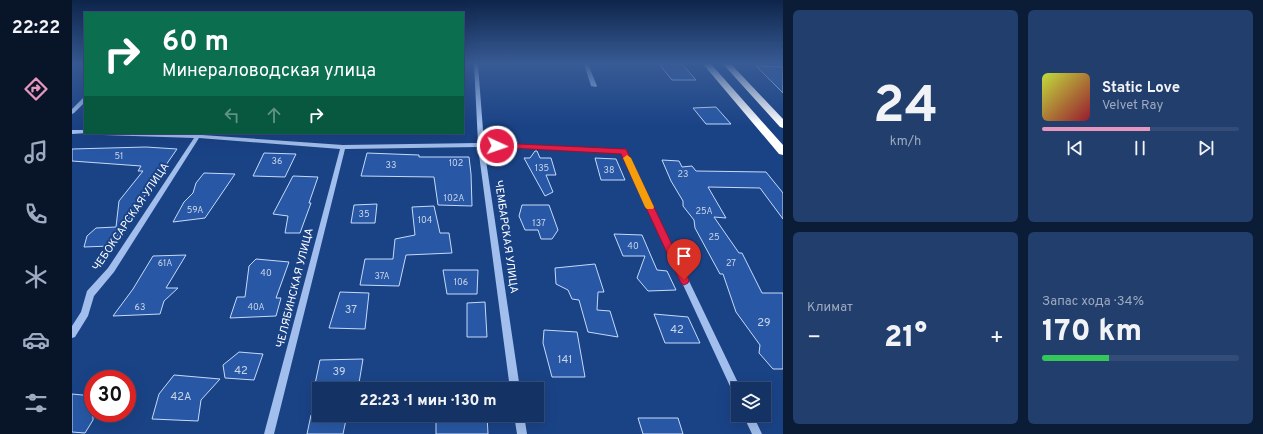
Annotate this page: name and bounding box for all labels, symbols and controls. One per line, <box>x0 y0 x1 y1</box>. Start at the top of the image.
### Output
text: 22:22 <box>12 17 60 40</box>
text: 60 m <box>162 25 229 61</box>
icon: right <box>96 28 148 80</box>
text: Минераловодская улица <box>162 60 376 83</box>
icon: directions <box>22 75 50 103</box>
text: 24 <box>873 75 938 141</box>
text: Static Love <box>1102 79 1180 98</box>
text: Velvet Ray <box>1102 98 1163 114</box>
icon: left <box>221 104 243 126</box>
icon: ahead <box>263 104 285 126</box>
icon: right <box>305 104 327 126</box>
position arrow <box>476 125 518 167</box>
text: km/h <box>890 134 921 150</box>
icon: previous <box>1064 137 1086 159</box>
icon: pause <box>1129 137 1151 159</box>
icon: next <box>1195 137 1217 159</box>
icon: music <box>22 138 50 166</box>
house number: 51 <box>115 151 123 162</box>
house number: 36 <box>272 156 282 167</box>
house number: 102 <box>449 158 463 169</box>
street label: ЧЕБОКСАРСКАЯ УЛИЦА <box>90 160 172 274</box>
house number: 33 <box>386 160 396 171</box>
house number: 135 <box>535 163 549 174</box>
house number: 38 <box>604 165 614 176</box>
house number: 23 <box>678 169 688 180</box>
street label: ЧЕМБАРСКАЯ УЛИЦА <box>491 179 521 295</box>
house number: 102А <box>444 193 464 204</box>
icon: phone <box>22 200 50 228</box>
house number: 59А <box>187 205 203 216</box>
house number: 25А <box>695 206 713 217</box>
house number: 35 <box>358 209 370 220</box>
house number: 104 <box>418 215 433 226</box>
house number: 137 <box>532 218 546 229</box>
street label: ЧЕЛЯБИНСКАЯ УЛИЦА <box>273 226 317 350</box>
house number: 25 <box>708 232 720 243</box>
pin <box>667 239 701 280</box>
house number: 40 <box>627 241 639 252</box>
icon: arrive <box>673 245 695 267</box>
house number: 61А <box>158 258 172 269</box>
house number: 27 <box>726 258 736 269</box>
icon: climate <box>22 263 50 291</box>
house number: 40 <box>260 268 272 279</box>
house number: 37А <box>374 271 390 282</box>
house number: 106 <box>454 277 468 288</box>
text: Запас хода · 34% <box>1042 294 1144 310</box>
text: Климат <box>807 300 853 316</box>
house number: 63 <box>135 302 145 313</box>
house number: 40А <box>247 302 265 313</box>
house number: 37 <box>345 303 357 317</box>
text: 170 km <box>1042 314 1142 351</box>
house number: 29 <box>757 316 771 330</box>
text: 21° <box>884 320 927 357</box>
house number: 42 <box>670 323 684 337</box>
text: − <box>807 325 821 352</box>
text: + <box>990 325 1004 352</box>
icon: car <box>22 326 50 354</box>
house number: 141 <box>558 353 572 367</box>
house number: 42 <box>234 364 248 378</box>
house number: 39 <box>333 365 345 379</box>
speed limit sign: 30 <box>84 370 136 422</box>
map controls <box>731 382 771 422</box>
button: layers <box>731 382 771 422</box>
icon: filters <box>22 389 50 417</box>
house number: 42А <box>170 390 192 404</box>
text: 22:23 · 1 мин · 130 m <box>359 392 497 411</box>

